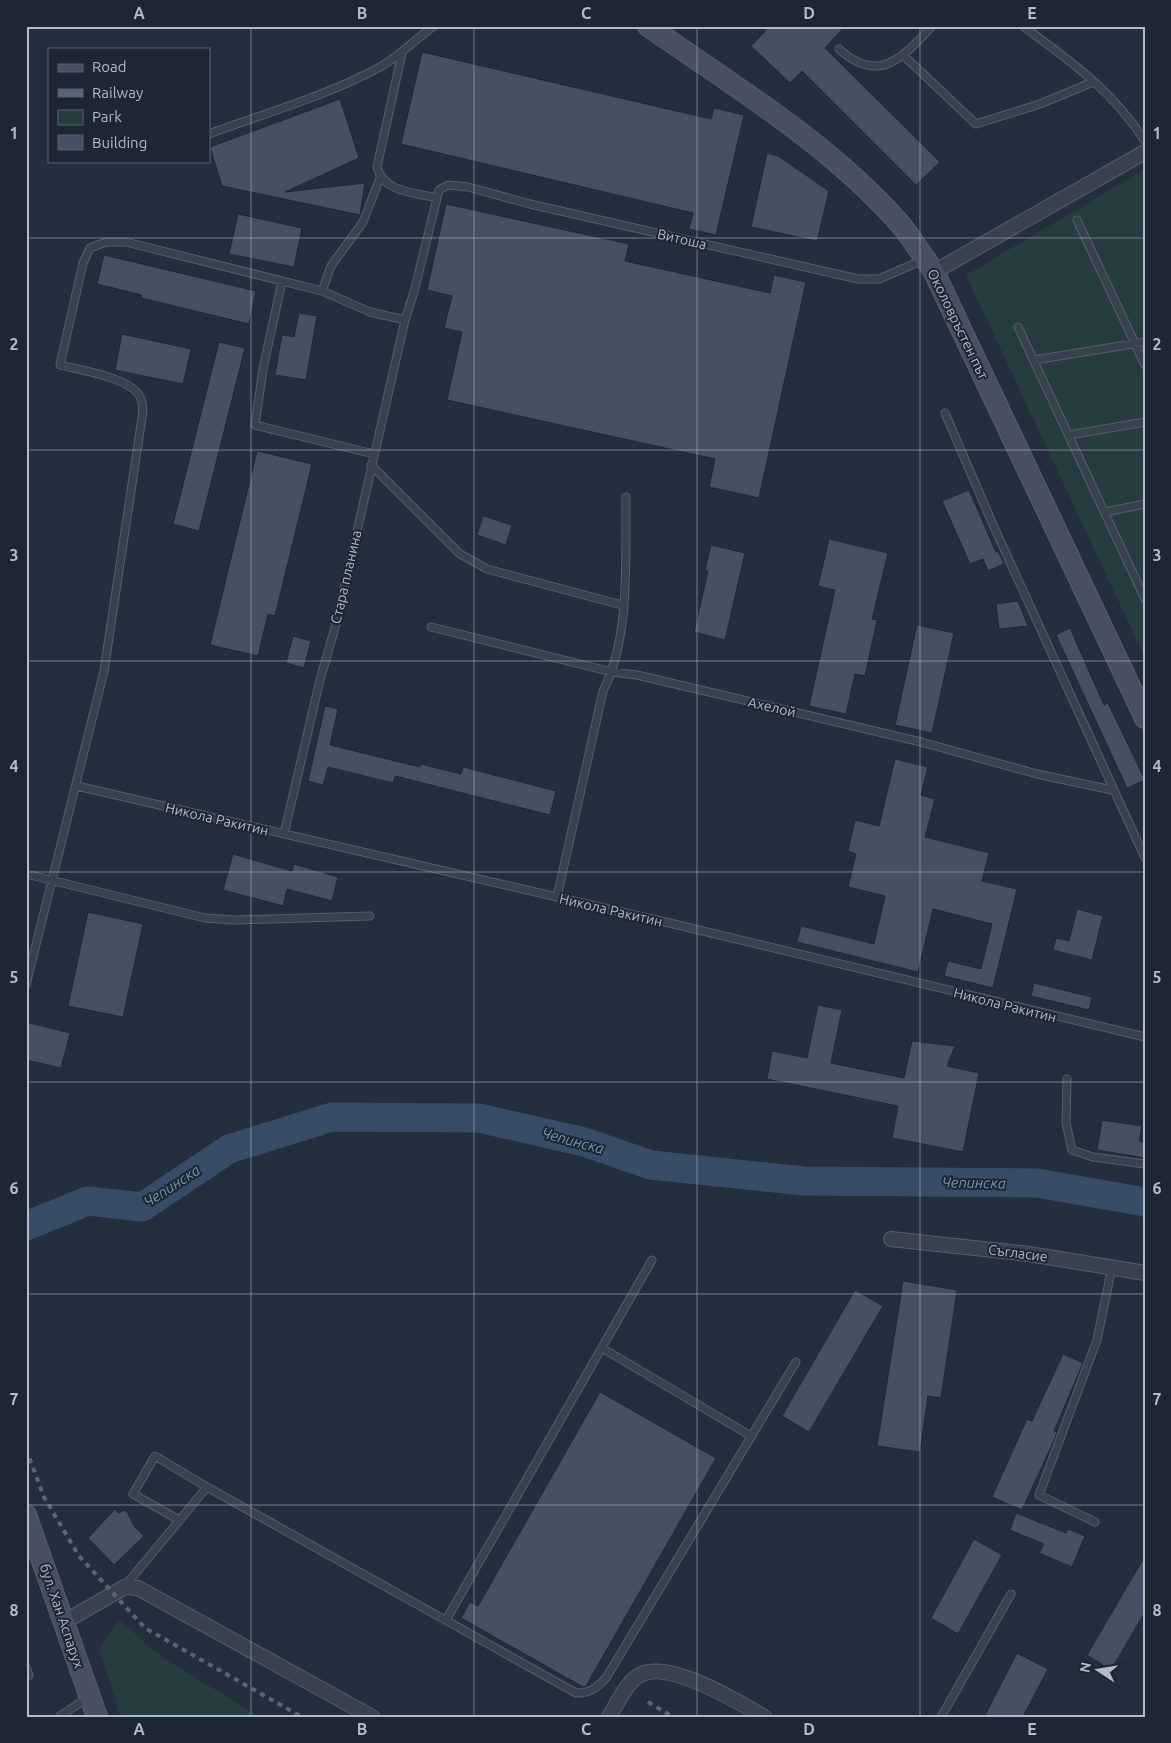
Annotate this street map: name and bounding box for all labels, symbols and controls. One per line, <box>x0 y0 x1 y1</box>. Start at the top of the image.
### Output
text: A <box>133 4 145 22</box>
text: B <box>357 4 367 22</box>
text: C <box>581 4 591 22</box>
text: D <box>803 4 815 22</box>
text: E <box>1027 4 1037 22</box>
legend <box>48 48 210 162</box>
text: Road <box>92 58 127 75</box>
text: Railway <box>92 84 143 101</box>
text: Park <box>92 108 122 125</box>
text: 1 <box>9 124 19 142</box>
text: 1 <box>1152 124 1162 142</box>
text: Building <box>92 134 147 151</box>
street label: Витоша <box>656 226 708 252</box>
street label: Околовръстен път <box>924 266 992 382</box>
text: 2 <box>9 335 19 353</box>
text: 2 <box>1152 335 1162 353</box>
street label: Стара планина <box>327 529 365 625</box>
text: 3 <box>9 546 19 564</box>
text: 3 <box>1152 546 1162 564</box>
street label: Ахелой <box>746 694 798 720</box>
text: 4 <box>9 757 19 775</box>
text: 4 <box>1152 757 1162 775</box>
street label: Никола Ракитин <box>164 799 270 839</box>
street label: Никола Ракитин <box>558 890 664 930</box>
text: 5 <box>9 968 19 986</box>
text: 5 <box>1152 968 1162 986</box>
street label: Никола Ракитин <box>952 984 1058 1026</box>
water label: Чепинска <box>540 1124 606 1157</box>
water label: Чепинска <box>140 1161 203 1210</box>
water label: Чепинска <box>942 1173 1006 1192</box>
text: 6 <box>9 1179 19 1197</box>
text: 6 <box>1152 1179 1162 1197</box>
street label: Съгласие <box>987 1241 1049 1265</box>
text: 7 <box>9 1390 19 1408</box>
text: 7 <box>1152 1390 1162 1408</box>
street label: бул. Хан Аспарух <box>37 1561 87 1671</box>
text: 8 <box>9 1601 19 1619</box>
text: 8 <box>1152 1601 1162 1619</box>
north arrow <box>1074 1646 1124 1696</box>
text: N <box>1076 1661 1094 1674</box>
text: A <box>133 1720 145 1738</box>
text: B <box>357 1720 367 1738</box>
text: C <box>581 1720 591 1738</box>
text: D <box>803 1720 815 1738</box>
text: E <box>1027 1720 1037 1738</box>

